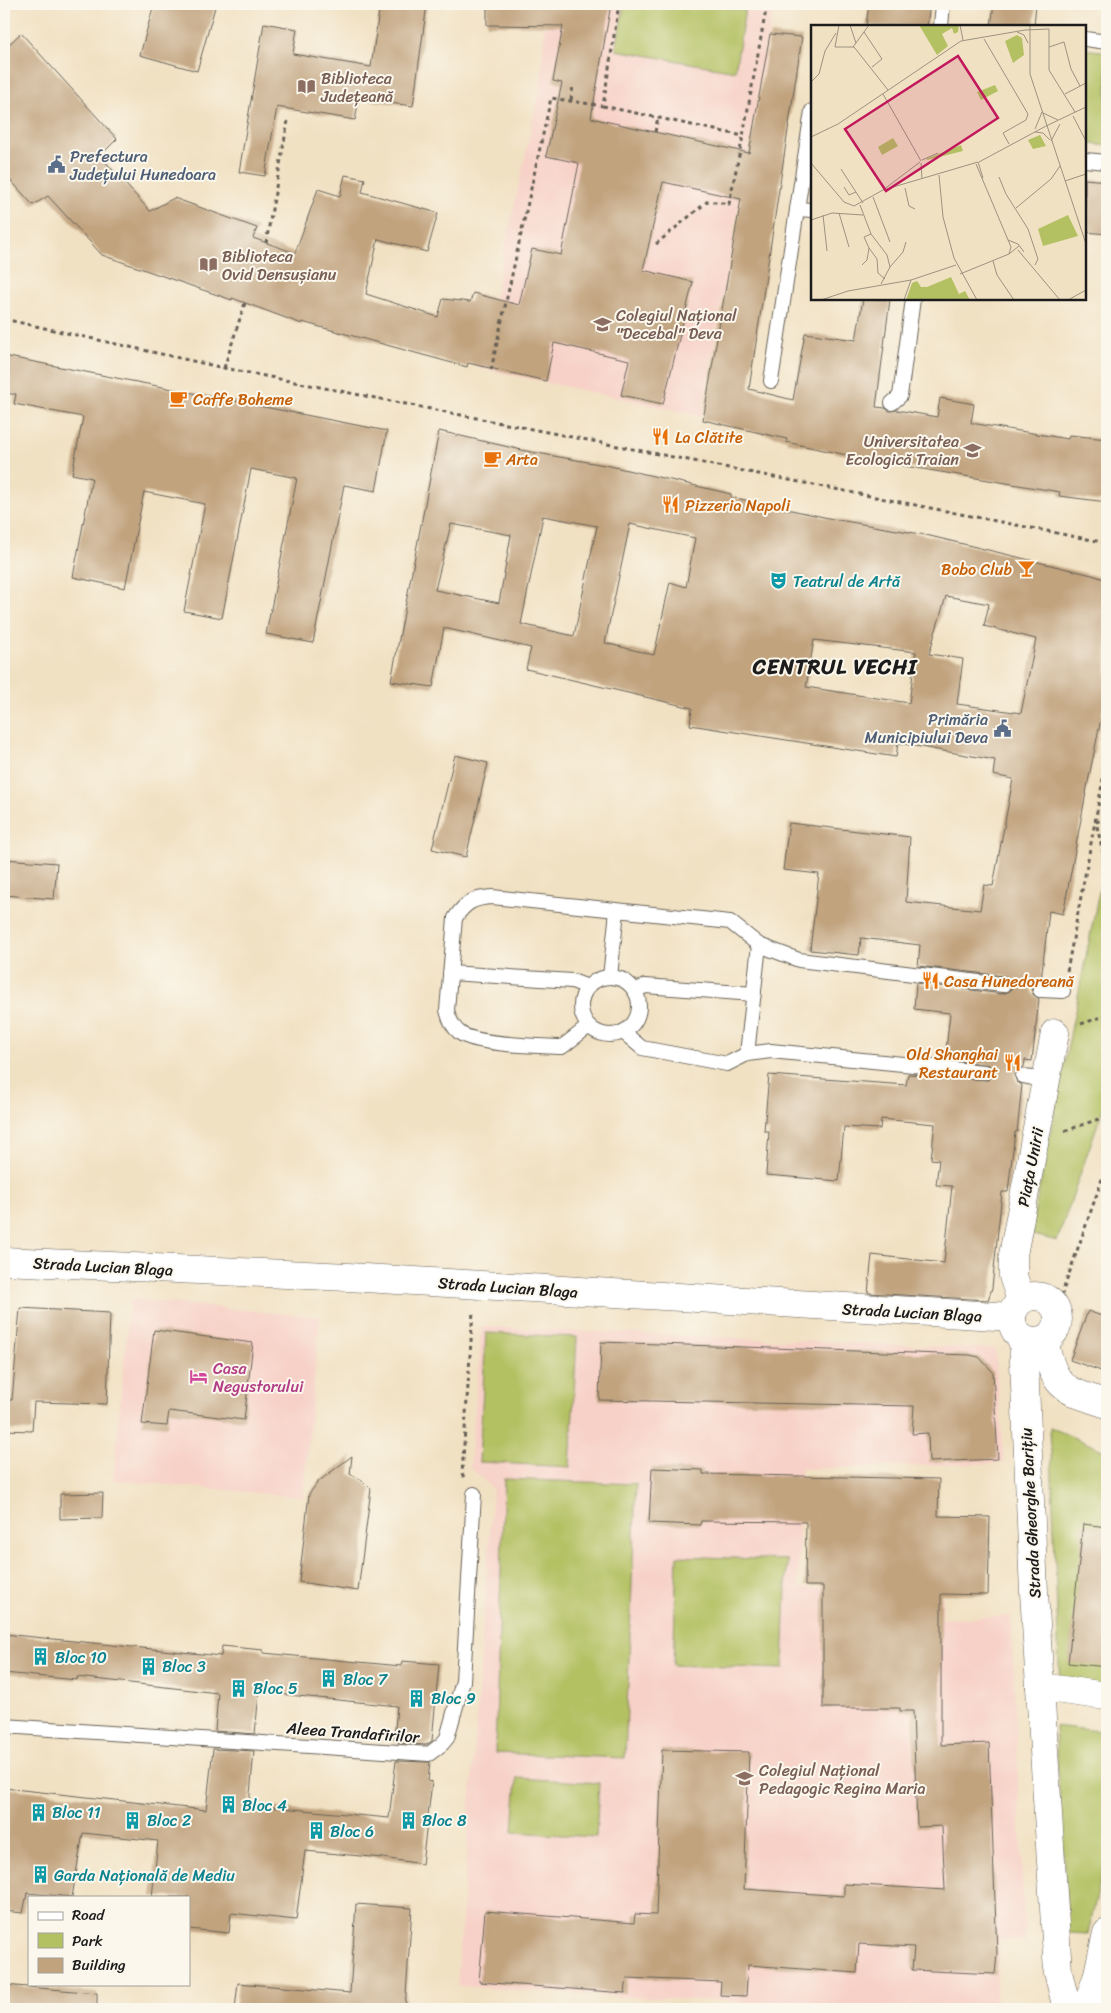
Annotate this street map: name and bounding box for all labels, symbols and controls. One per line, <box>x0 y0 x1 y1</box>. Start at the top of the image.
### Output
inset map <box>811 25 1086 300</box>
place label: Biblioteca Județeană <box>320 64 394 111</box>
library icon: Biblioteca Județeană <box>297 77 317 97</box>
place label: Prefectura Județului Hunedoara <box>69 142 216 189</box>
public building icon: Prefectura Județului Hunedoara <box>46 155 66 175</box>
place label: Biblioteca Ovid Densușianu <box>222 242 337 289</box>
library icon: Biblioteca Ovid Densușianu <box>198 255 218 275</box>
place label: Colegiul Național "Decebal" Deva <box>616 301 737 348</box>
school or university icon: Colegiul Național "Decebal" Deva <box>592 314 612 334</box>
place label: Caffe Boheme <box>193 385 293 414</box>
cafe icon: Caffe Boheme <box>169 389 189 409</box>
place label: La Clătite <box>675 423 743 452</box>
restaurant icon: La Clătite <box>651 427 671 447</box>
place label: Universitatea Ecologică Traian <box>845 427 959 474</box>
school or university icon: Universitatea Ecologică Traian <box>963 440 983 460</box>
place label: Arta <box>505 445 538 474</box>
cafe icon: Arta <box>482 449 502 469</box>
place label: Pizzeria Napoli <box>685 491 791 520</box>
restaurant icon: Pizzeria Napoli <box>661 495 681 515</box>
place label: Bobo Club <box>941 555 1012 584</box>
bar icon: Bobo Club <box>1016 559 1036 579</box>
place label: Teatrul de Artă <box>793 567 901 596</box>
theatre icon: Teatrul de Artă <box>769 571 789 591</box>
district label: CENTRUL VECHI <box>752 648 918 686</box>
place label: Primăria Municipiului Deva <box>865 705 988 752</box>
public building icon: Primăria Municipiului Deva <box>992 718 1012 738</box>
place label: Casa Hunedoreană <box>944 967 1075 996</box>
restaurant icon: Casa Hunedoreană <box>920 971 940 991</box>
place label: Old Shanghai Restaurant <box>906 1040 999 1087</box>
restaurant icon: Old Shanghai Restaurant <box>1002 1053 1022 1073</box>
street label: Piața Unirii <box>1009 1124 1053 1209</box>
street label: Strada Lucian Blaga <box>32 1248 174 1285</box>
street label: Strada Lucian Blaga <box>437 1268 579 1307</box>
street label: Strada Lucian Blaga <box>841 1294 983 1331</box>
place label: Casa Negustorului <box>213 1354 304 1401</box>
hotel icon: Casa Negustorului <box>189 1367 209 1387</box>
street label: Strada Gheorghe Barițiu <box>1012 1426 1049 1599</box>
place label: Bloc 10 <box>55 1643 107 1672</box>
building icon: Bloc 10 <box>31 1647 51 1667</box>
place label: Bloc 3 <box>162 1652 206 1681</box>
building icon: Bloc 3 <box>138 1656 158 1676</box>
place label: Bloc 7 <box>343 1665 388 1694</box>
building icon: Bloc 7 <box>319 1669 339 1689</box>
place label: Bloc 5 <box>253 1674 298 1703</box>
building icon: Bloc 5 <box>229 1678 249 1698</box>
place label: Bloc 9 <box>431 1684 476 1713</box>
building icon: Bloc 9 <box>407 1688 427 1708</box>
street label: Aleea Trandafirilor <box>285 1713 422 1752</box>
place label: Colegiul Național Pedagogic Regina Maria <box>759 1756 925 1803</box>
school or university icon: Colegiul Național Pedagogic Regina Maria <box>735 1769 755 1789</box>
place label: Bloc 4 <box>242 1791 287 1820</box>
building icon: Bloc 4 <box>218 1795 238 1815</box>
place label: Bloc 11 <box>52 1798 101 1827</box>
building icon: Bloc 11 <box>28 1802 48 1822</box>
place label: Bloc 2 <box>147 1806 191 1835</box>
place label: Bloc 8 <box>422 1806 467 1835</box>
building icon: Bloc 2 <box>123 1810 143 1830</box>
building icon: Bloc 8 <box>398 1810 418 1830</box>
place label: Bloc 6 <box>330 1817 374 1846</box>
building icon: Bloc 6 <box>306 1821 326 1841</box>
place label: Garda Națională de Mediu <box>54 1861 235 1890</box>
building icon: Garda Națională de Mediu <box>30 1865 50 1885</box>
legend <box>28 1896 190 1986</box>
text: Road <box>72 1902 105 1928</box>
text: Park <box>72 1928 103 1954</box>
text: Building <box>72 1952 126 1978</box>

